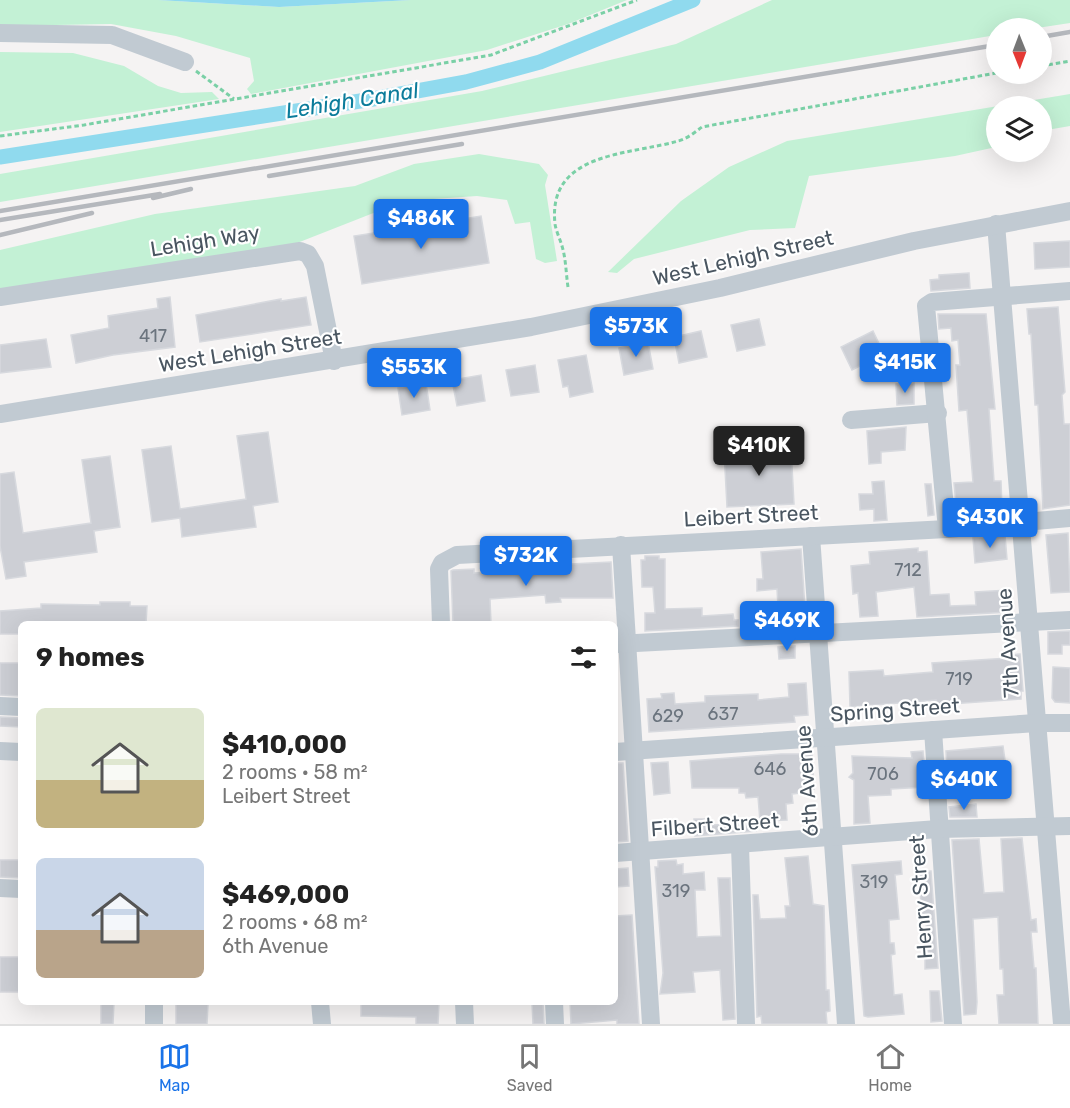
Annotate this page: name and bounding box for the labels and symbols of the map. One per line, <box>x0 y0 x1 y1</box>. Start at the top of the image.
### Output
north arrow <box>986 18 1052 84</box>
water label: Lehigh Canal <box>284 77 421 124</box>
pin: $486K <box>379 199 463 250</box>
street label: Lehigh Way <box>148 219 262 262</box>
street label: West Lehigh Street <box>650 225 836 290</box>
pin: $573K <box>594 307 678 358</box>
street label: West Lehigh Street <box>157 324 343 377</box>
house number: 417 <box>139 325 167 347</box>
pin: $415K <box>863 343 947 394</box>
pin: $553K <box>372 348 456 399</box>
pin: $410K <box>717 426 801 477</box>
pin: $430K <box>948 498 1032 549</box>
street label: Leibert Street <box>683 499 819 532</box>
pin: $732K <box>484 536 568 587</box>
house number: 712 <box>894 559 922 581</box>
street label: 7th Avenue <box>991 587 1024 699</box>
pin: $469K <box>745 601 829 652</box>
house number: 719 <box>945 668 973 690</box>
street label: Spring Street <box>829 693 961 726</box>
house number: 637 <box>708 703 738 725</box>
house number: 629 <box>652 705 684 727</box>
street label: 6th Avenue <box>790 724 823 838</box>
house number: 646 <box>754 758 787 780</box>
pin: $640K <box>922 760 1006 811</box>
house number: 706 <box>867 763 899 785</box>
street label: Filbert Street <box>650 808 780 841</box>
street label: Henry Street <box>904 834 937 960</box>
house number: 319 <box>860 871 888 893</box>
house number: 319 <box>662 880 690 902</box>

